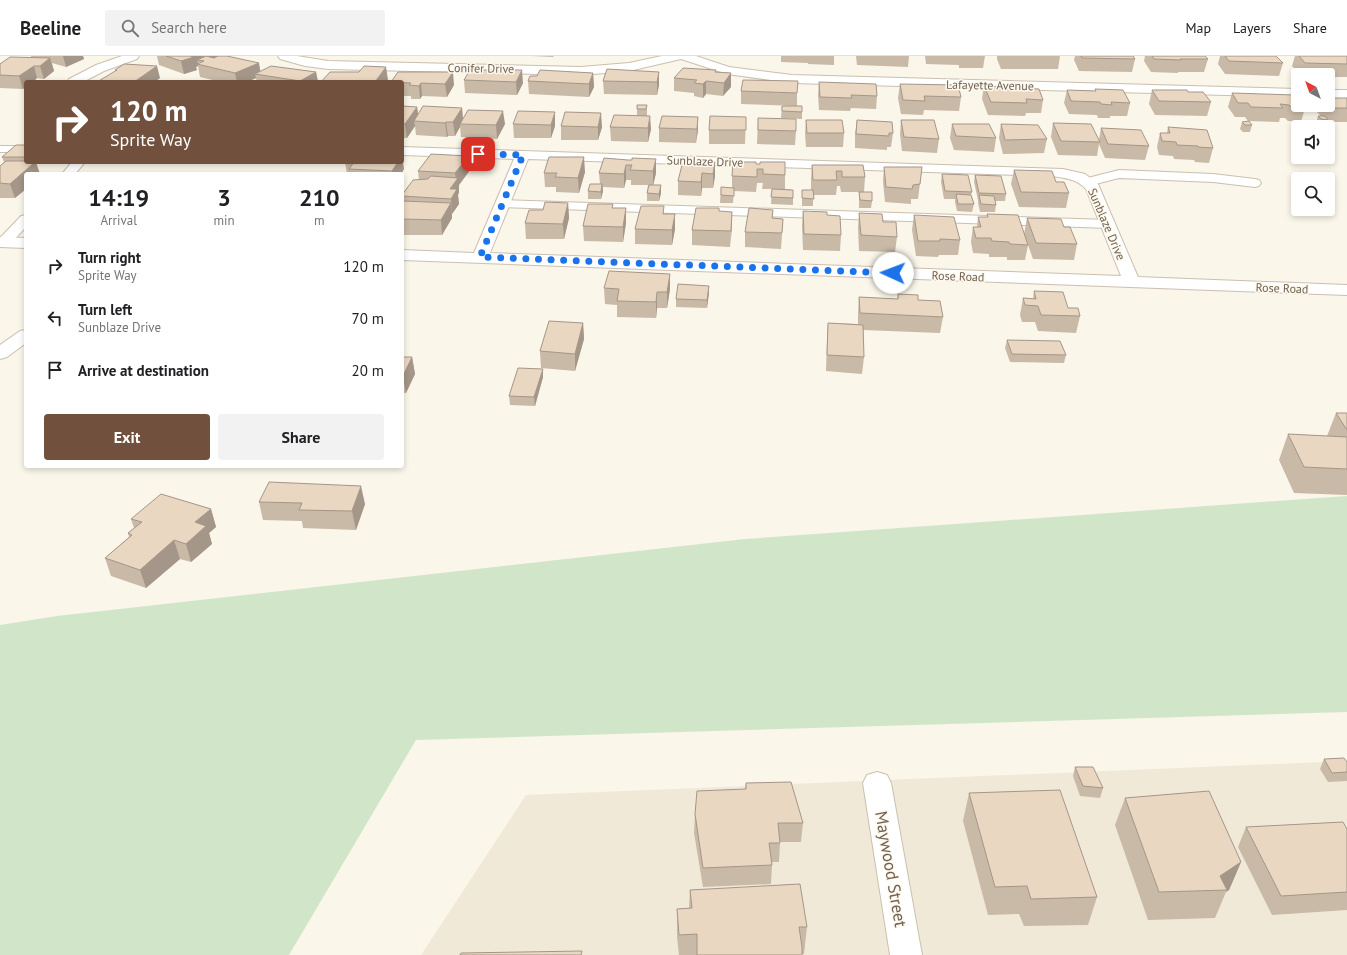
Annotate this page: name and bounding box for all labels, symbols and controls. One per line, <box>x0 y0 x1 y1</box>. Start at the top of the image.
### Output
search box <box>105 10 385 46</box>
text: Beeline <box>20 16 81 40</box>
icon: search <box>119 17 141 39</box>
text: Search here <box>151 18 227 37</box>
text: Map <box>1185 19 1211 37</box>
text: Layers <box>1233 19 1271 37</box>
text: Share <box>1293 19 1327 37</box>
street label: Conifer Drive <box>448 60 514 76</box>
north arrow <box>1291 68 1335 112</box>
map controls <box>1291 68 1335 216</box>
street label: Lafayette Avenue <box>946 77 1034 93</box>
text: 120 m <box>110 92 187 129</box>
icon: right <box>44 96 96 148</box>
button: sound <box>1291 120 1335 164</box>
text: Sprite Way <box>110 128 191 151</box>
pin <box>461 137 495 171</box>
icon: arrive <box>467 143 489 165</box>
street label: Sunblaze Drive <box>666 152 744 170</box>
button: search <box>1291 172 1335 216</box>
text: 14:19 <box>88 182 149 213</box>
text: 3 <box>217 182 231 213</box>
text: 210 <box>299 182 340 213</box>
street label: Sunblaze Drive <box>1085 186 1129 262</box>
text: Arrival <box>101 212 137 229</box>
text: min <box>213 212 235 229</box>
text: m <box>314 212 325 229</box>
text: Turn right <box>78 248 141 267</box>
position arrow <box>872 252 914 294</box>
icon: right <box>44 255 66 277</box>
text: 120 m <box>343 257 384 276</box>
text: Sprite Way <box>78 267 137 284</box>
street label: Rose Road <box>931 268 985 284</box>
street label: Rose Road <box>1255 280 1309 296</box>
text: Turn left <box>78 300 132 319</box>
icon: left <box>44 307 66 329</box>
text: 70 m <box>351 309 384 328</box>
text: Sunblaze Drive <box>78 319 161 336</box>
icon: arrive <box>44 359 66 381</box>
text: Arrive at destination <box>78 361 209 380</box>
text: 20 m <box>351 361 384 380</box>
button: Exit <box>44 414 210 460</box>
button: Share <box>218 414 384 460</box>
street label: Maywood Street <box>870 809 912 929</box>

